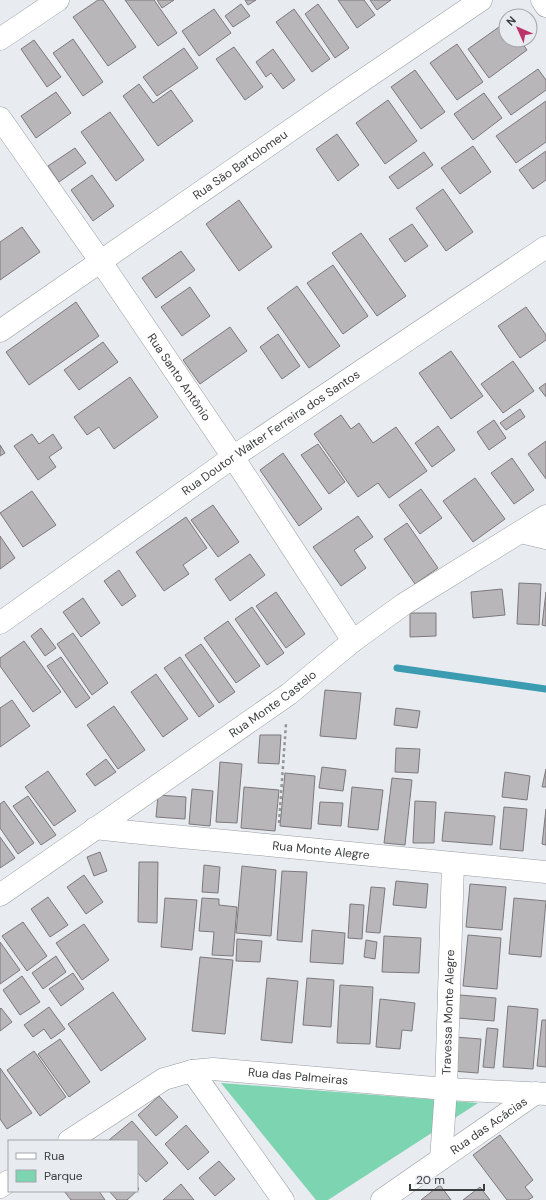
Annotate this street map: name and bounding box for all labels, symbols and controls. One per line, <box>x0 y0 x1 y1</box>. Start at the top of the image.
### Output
north arrow <box>498 8 538 48</box>
text: N <box>503 13 519 29</box>
street label: Rua São Bartolomeu <box>190 127 291 203</box>
street label: Rua Santo Antônio <box>144 330 214 424</box>
street label: Rua Doutor Walter Ferreira dos Santos <box>179 366 363 499</box>
street label: Rua Monte Castelo <box>226 667 320 741</box>
street label: Rua Monte Alegre <box>272 837 371 863</box>
street label: Travessa Monte Alegre <box>438 949 458 1075</box>
street label: Rua das Palmeiras <box>247 1064 349 1089</box>
street label: Rua das Acácias <box>447 1093 530 1158</box>
legend <box>8 1140 138 1192</box>
text: Rua <box>44 1148 65 1164</box>
scale bar <box>410 1166 484 1192</box>
text: Parque <box>44 1168 83 1184</box>
text: 20 m <box>416 1172 445 1188</box>

